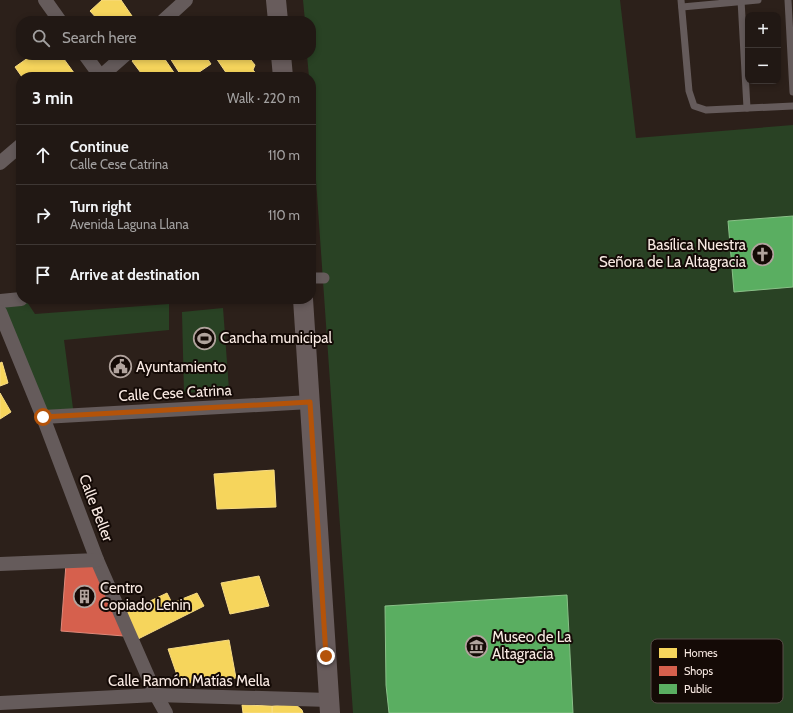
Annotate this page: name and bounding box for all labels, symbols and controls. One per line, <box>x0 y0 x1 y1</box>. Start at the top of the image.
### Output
map controls <box>745 12 781 84</box>
button: + <box>745 12 781 48</box>
search box <box>16 16 316 60</box>
icon: search <box>30 27 52 49</box>
text: Search here <box>62 29 137 47</box>
button: − <box>745 48 781 84</box>
text: 3 min <box>32 88 73 108</box>
text: Walk · 220 m <box>227 90 300 106</box>
text: Continue <box>70 138 129 156</box>
icon: ahead <box>32 144 54 166</box>
text: 110 m <box>268 147 300 163</box>
text: Calle Cese Catrina <box>70 156 168 172</box>
text: Turn right <box>70 198 131 216</box>
icon: right <box>32 204 54 226</box>
text: 110 m <box>268 207 300 223</box>
text: Avenida Laguna Llana <box>70 216 189 232</box>
place label: Basílica Nuestra Señora de La Altagracia <box>599 236 747 271</box>
church icon: Basílica Nuestra Señora de La Altagracia <box>749 241 775 267</box>
icon: arrive <box>32 264 54 286</box>
text: Arrive at destination <box>70 266 200 284</box>
sports icon: Cancha municipal <box>191 325 217 351</box>
place label: Cancha municipal <box>220 329 332 347</box>
public building icon: Ayuntamiento <box>107 354 133 380</box>
place label: Ayuntamiento <box>136 358 226 376</box>
street label: Calle Cese Catrina <box>118 381 233 405</box>
route start <box>34 408 52 426</box>
street label: Calle Beller <box>75 472 117 544</box>
place label: Centro Copiado Lenin <box>100 579 191 614</box>
building icon: Centro Copiado Lenin <box>72 584 98 610</box>
place label: Museo de La Altagracia <box>492 628 572 663</box>
museum icon: Museo de La Altagracia <box>464 633 490 659</box>
legend <box>651 639 783 703</box>
text: Homes <box>684 646 718 660</box>
route end <box>317 647 335 665</box>
text: Shops <box>684 664 713 678</box>
street label: Calle Ramón Matías Mella <box>108 672 271 690</box>
text: Public <box>684 682 712 696</box>

